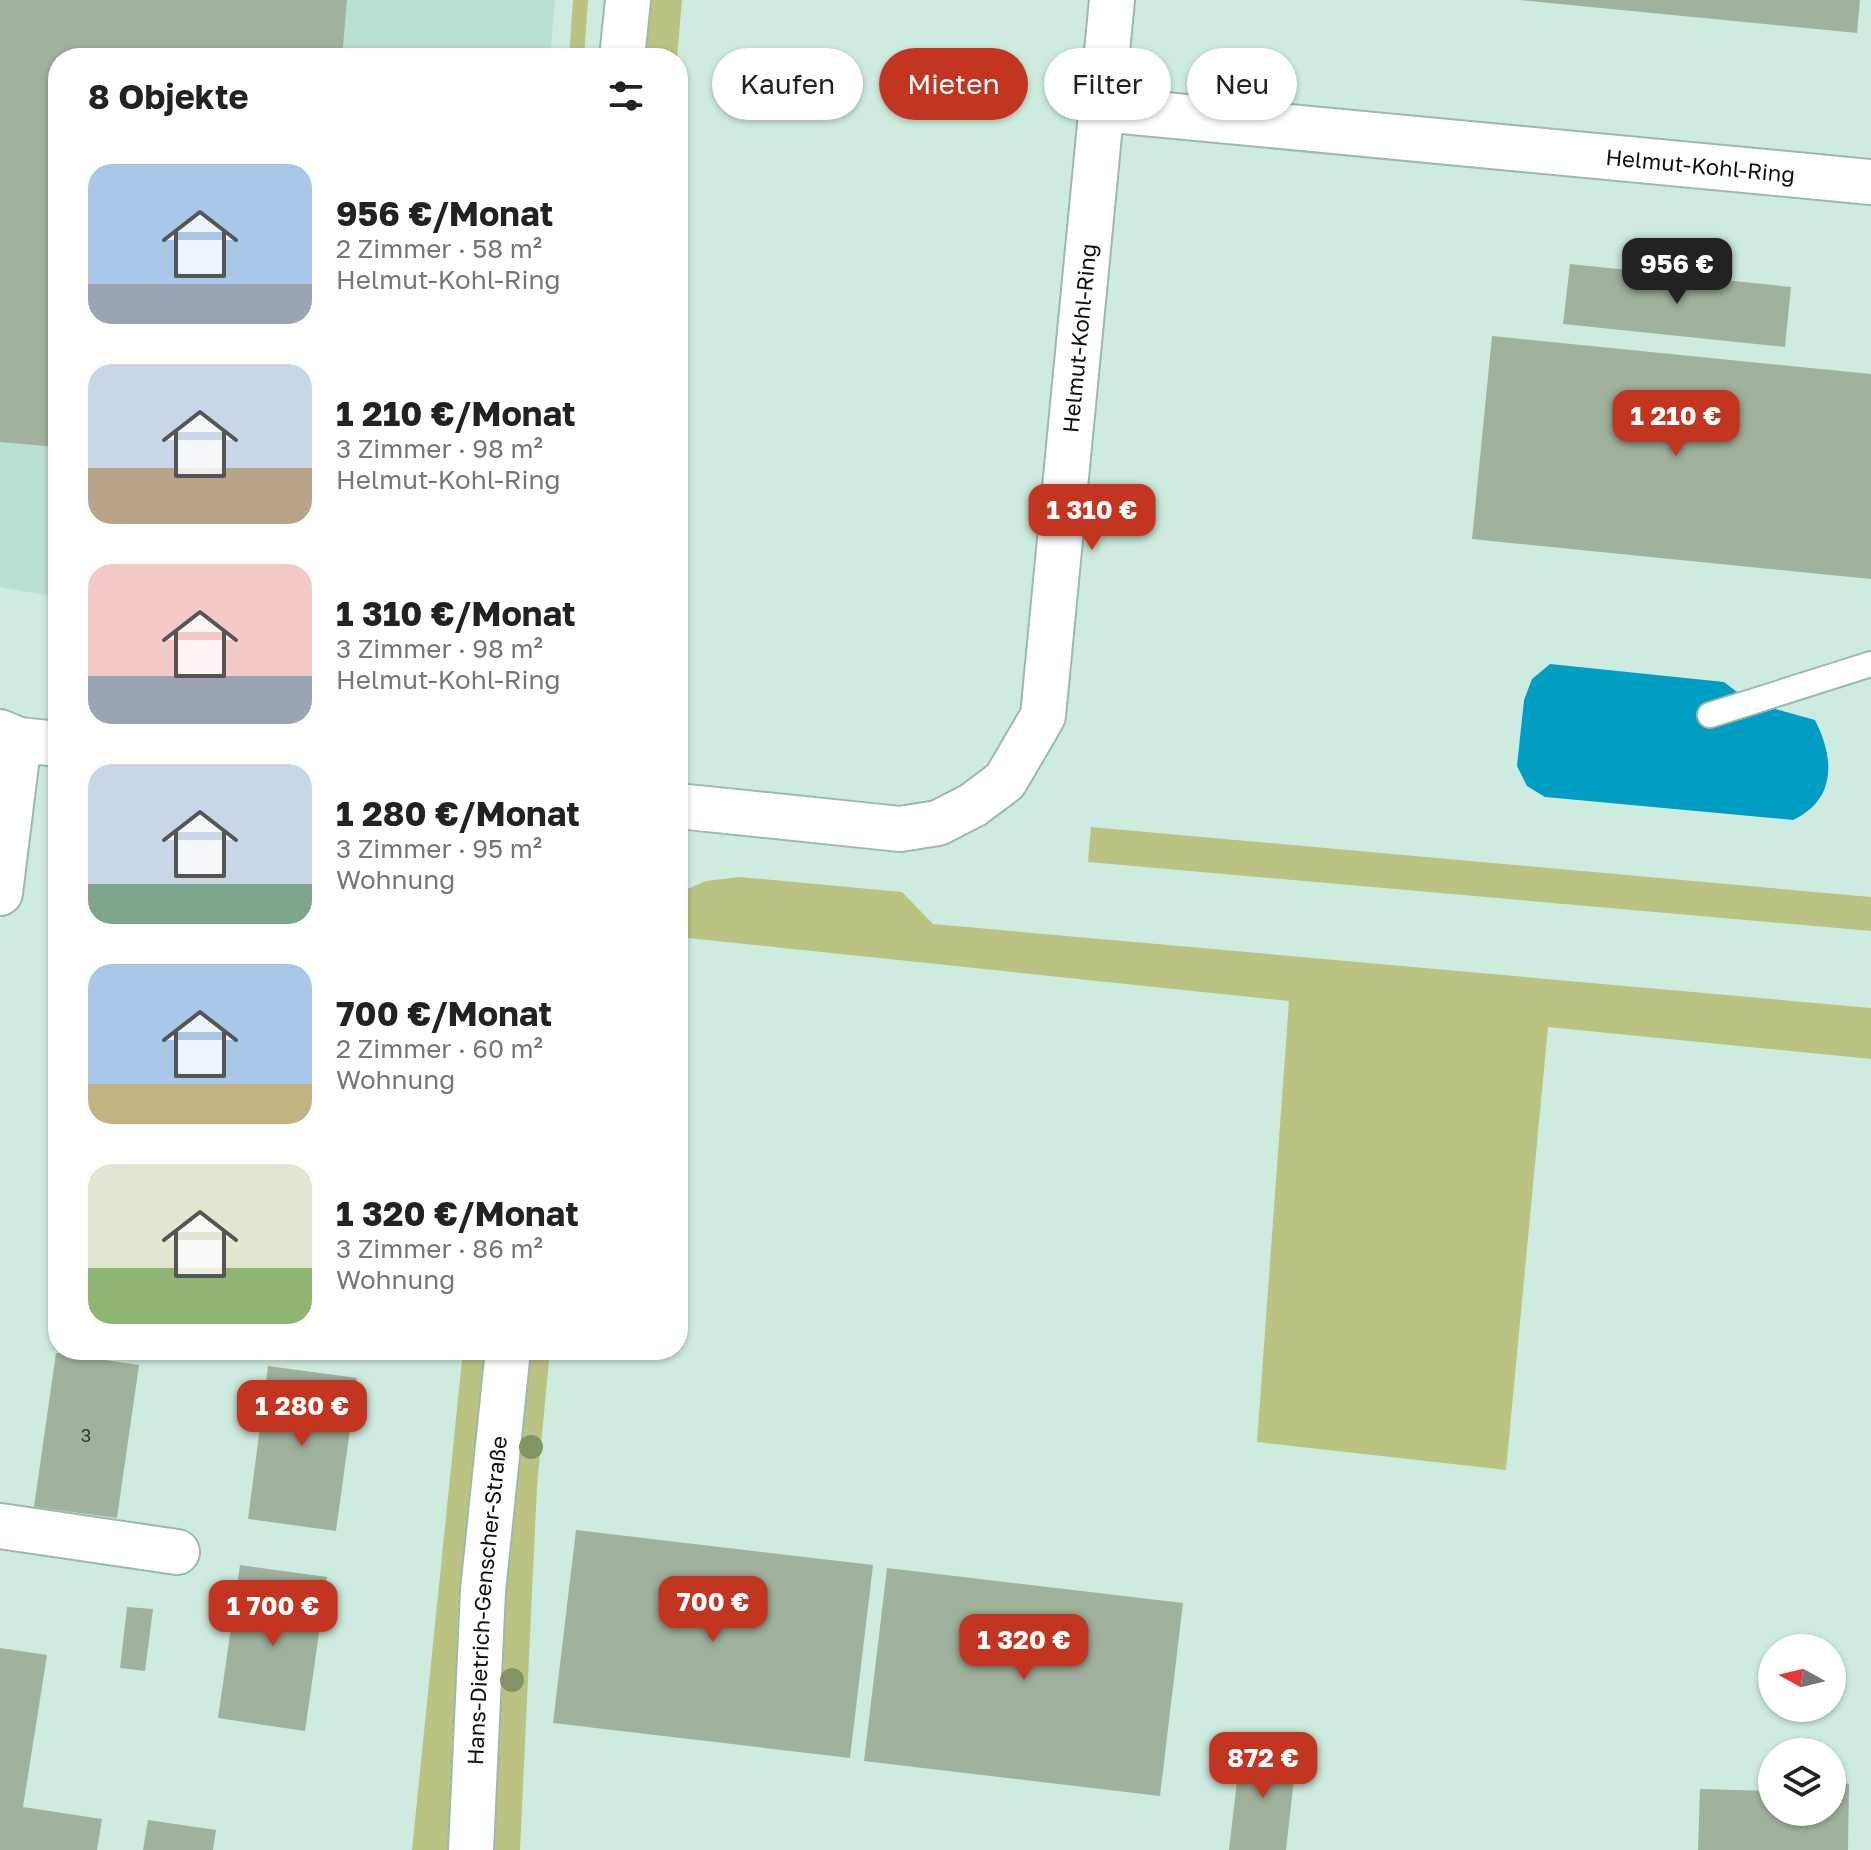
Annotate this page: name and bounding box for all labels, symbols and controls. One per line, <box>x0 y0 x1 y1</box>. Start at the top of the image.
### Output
chip: Kaufen <box>712 48 863 120</box>
chip: Mieten <box>879 48 1028 120</box>
chip: Filter <box>1044 48 1171 120</box>
chip: Neu <box>1187 48 1297 120</box>
icon: filters <box>604 74 648 118</box>
text: 8 Objekte <box>88 76 249 116</box>
street label: Helmut-Kohl-Ring <box>1604 143 1796 188</box>
text: 956 €/Monat <box>336 193 553 233</box>
icon: home <box>152 196 248 292</box>
text: 2 Zimmer · 58 m² <box>336 233 542 264</box>
pin: 956 € <box>1621 238 1733 306</box>
street label: Helmut-Kohl-Ring <box>1056 242 1101 434</box>
text: 956 € <box>1640 248 1714 279</box>
text: Helmut-Kohl-Ring <box>336 264 560 295</box>
pin: 1 210 € <box>1602 390 1750 458</box>
text: 1 210 €/Monat <box>336 393 576 433</box>
icon: home <box>152 396 248 492</box>
text: 1 210 € <box>1631 400 1721 431</box>
text: 3 Zimmer · 98 m² <box>336 433 543 464</box>
text: Helmut-Kohl-Ring <box>336 464 560 495</box>
pin: 1 310 € <box>1018 484 1166 552</box>
text: 1 310 € <box>1047 494 1137 525</box>
text: 1 310 €/Monat <box>336 593 576 633</box>
icon: home <box>152 596 248 692</box>
text: 3 Zimmer · 98 m² <box>336 633 543 664</box>
text: Helmut-Kohl-Ring <box>336 664 560 695</box>
text: 1 280 €/Monat <box>336 793 580 833</box>
icon: home <box>152 796 248 892</box>
text: 3 Zimmer · 95 m² <box>336 833 542 864</box>
text: Wohnung <box>336 864 455 895</box>
text: 700 €/Monat <box>336 993 552 1033</box>
icon: home <box>152 996 248 1092</box>
text: 2 Zimmer · 60 m² <box>336 1033 543 1064</box>
text: Wohnung <box>336 1064 455 1095</box>
text: 1 320 €/Monat <box>336 1193 579 1233</box>
icon: home <box>152 1196 248 1292</box>
text: 3 Zimmer · 86 m² <box>336 1233 543 1264</box>
text: Wohnung <box>336 1264 455 1295</box>
pin: 1 280 € <box>228 1380 376 1448</box>
text: 1 280 € <box>255 1390 349 1421</box>
house number: 3 <box>81 1424 91 1446</box>
street label: Hans-Dietrich-Genscher-Straße <box>461 1435 512 1766</box>
pin: 700 € <box>657 1576 769 1644</box>
pin: 1 700 € <box>199 1580 347 1648</box>
text: 700 € <box>677 1586 749 1617</box>
text: 1 700 € <box>227 1590 319 1621</box>
pin: 1 320 € <box>950 1614 1098 1682</box>
text: 1 320 € <box>977 1624 1071 1655</box>
north arrow <box>1758 1634 1846 1722</box>
map controls <box>1758 1634 1846 1826</box>
pin: 872 € <box>1207 1732 1319 1800</box>
button: layers <box>1758 1738 1846 1826</box>
text: 872 € <box>1227 1742 1299 1773</box>

